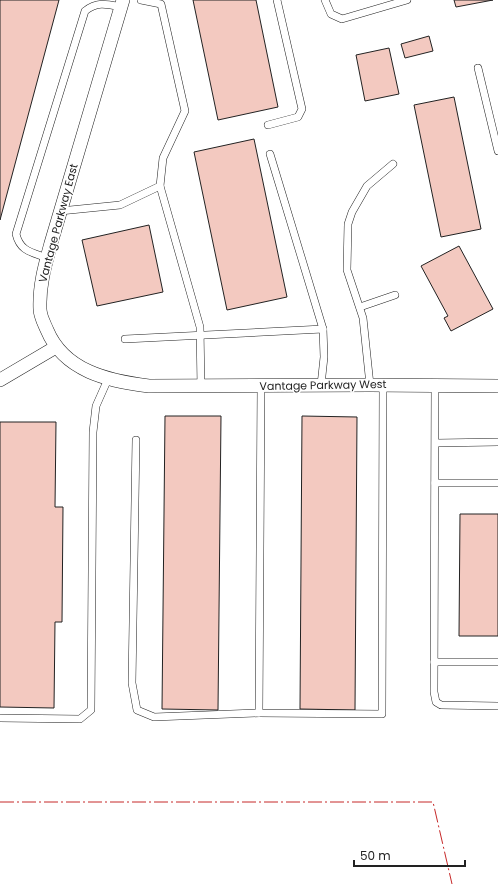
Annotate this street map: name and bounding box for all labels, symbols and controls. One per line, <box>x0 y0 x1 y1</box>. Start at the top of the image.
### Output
street label: Vantage Parkway East <box>34 162 82 284</box>
street label: Vantage Parkway West <box>259 376 387 394</box>
scale bar <box>354 842 465 868</box>
text: 50 m <box>360 847 391 864</box>

